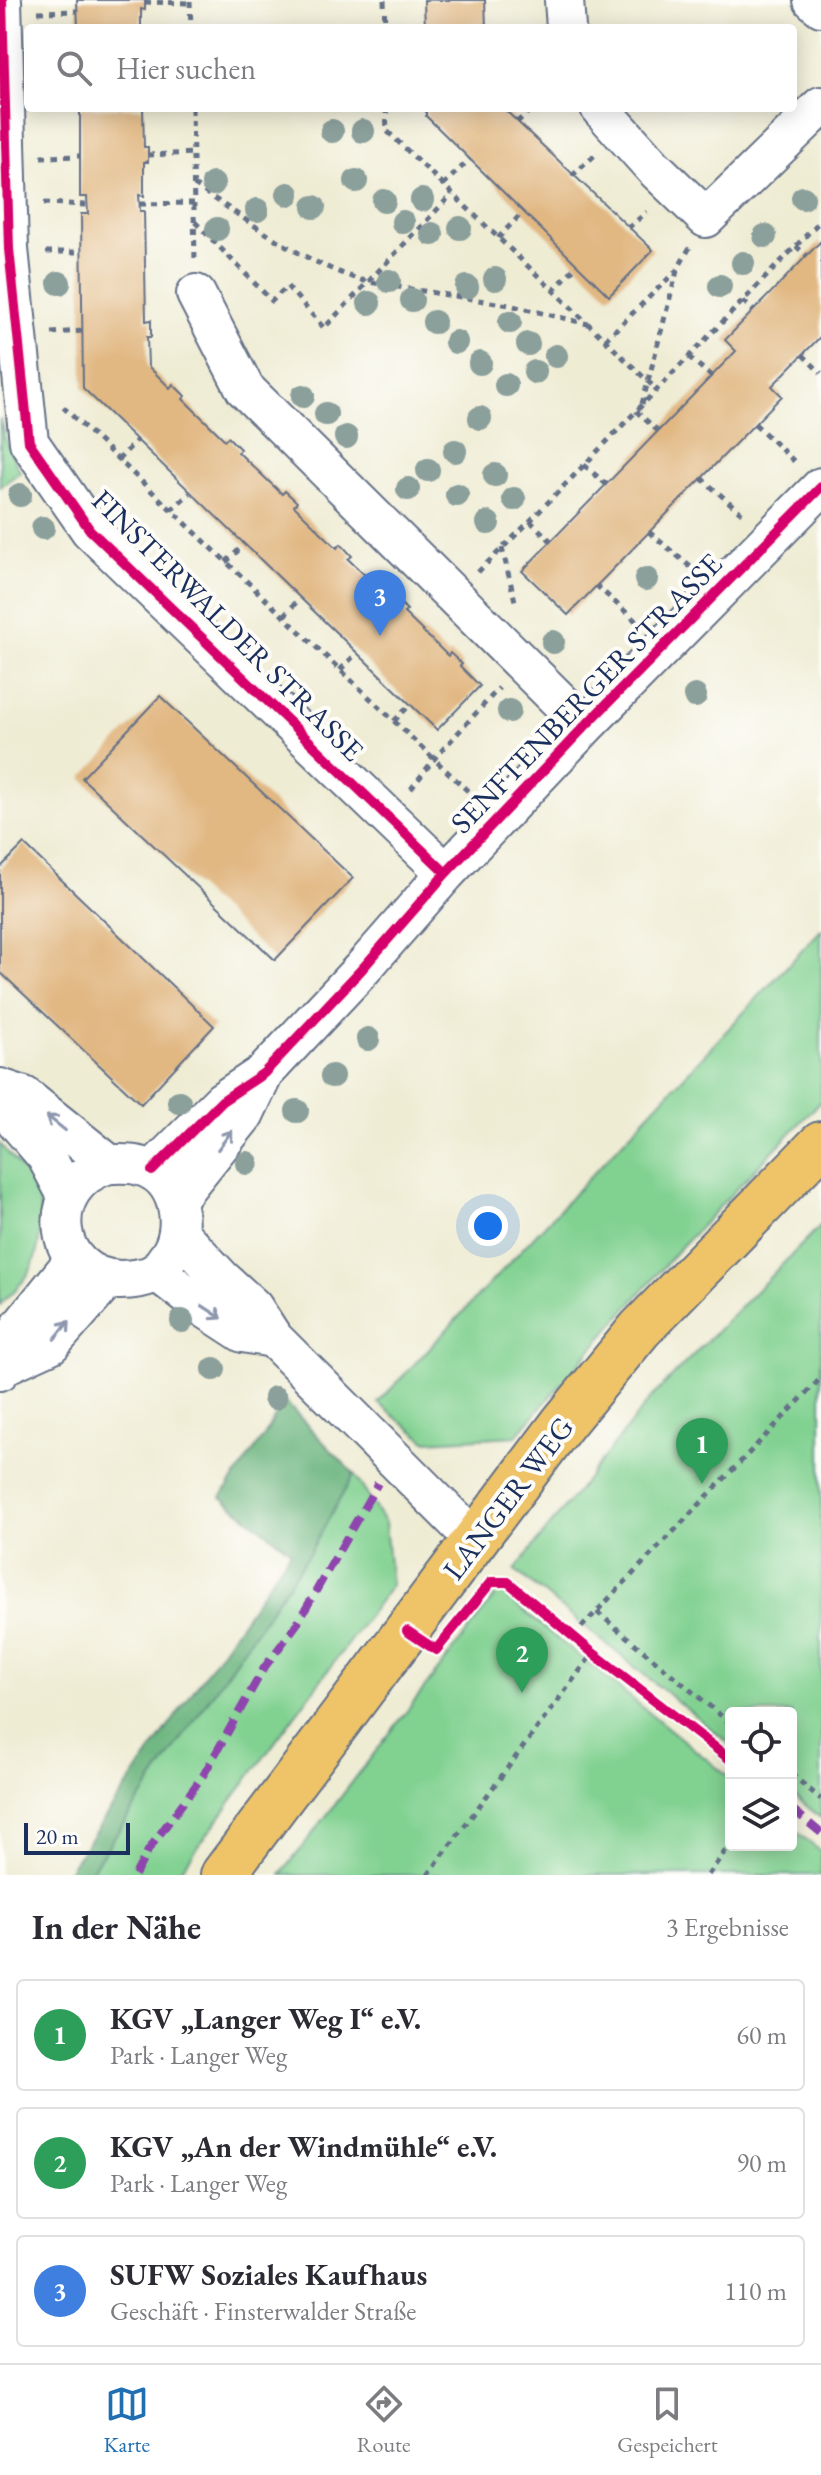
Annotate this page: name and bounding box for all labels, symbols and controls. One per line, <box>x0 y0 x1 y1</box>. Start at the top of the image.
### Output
search box <box>24 24 797 112</box>
icon: search <box>52 46 96 90</box>
text: Hier suchen <box>116 49 256 88</box>
street label: FINSTERWALDER STRASSE <box>84 481 372 769</box>
street label: SENFTENBERGER STRASSE <box>442 544 730 841</box>
pin: 3 <box>354 570 406 636</box>
one-way arrow <box>46 1114 67 1132</box>
one-way arrow <box>216 1130 233 1151</box>
your location <box>468 1206 508 1246</box>
one-way arrow <box>200 1304 222 1321</box>
one-way arrow <box>53 1320 71 1341</box>
street label: LANGER WEG <box>434 1409 582 1587</box>
pin: 1 <box>676 1418 728 1484</box>
pin: 2 <box>496 1627 548 1693</box>
map controls <box>725 1707 797 1851</box>
button: locate <box>725 1707 797 1779</box>
button: layers <box>725 1779 797 1851</box>
scale bar <box>24 1819 130 1855</box>
text: 20 m <box>36 1822 79 1851</box>
text: In der Nähe <box>32 1905 201 1949</box>
text: 3 Ergebnisse <box>666 1910 789 1944</box>
text: KGV „Langer Weg I“ e.V. <box>110 1999 421 2038</box>
text: 1 <box>53 2018 67 2052</box>
text: 60 m <box>737 2018 787 2052</box>
text: Park · Langer Weg <box>110 2038 287 2072</box>
text: KGV „An der Windmühle“ e.V. <box>110 2127 497 2166</box>
text: 2 <box>53 2146 67 2180</box>
text: 90 m <box>737 2146 787 2180</box>
text: Park · Langer Weg <box>110 2166 287 2200</box>
text: SUFW Soziales Kaufhaus <box>110 2255 427 2294</box>
text: 3 <box>53 2274 67 2308</box>
text: 110 m <box>724 2274 787 2308</box>
text: Geschäft · Finsterwalder Straße <box>110 2294 416 2328</box>
tab: Karte <box>103 2382 150 2459</box>
tab: Route <box>357 2382 411 2459</box>
tab: Gespeichert <box>617 2382 718 2459</box>

